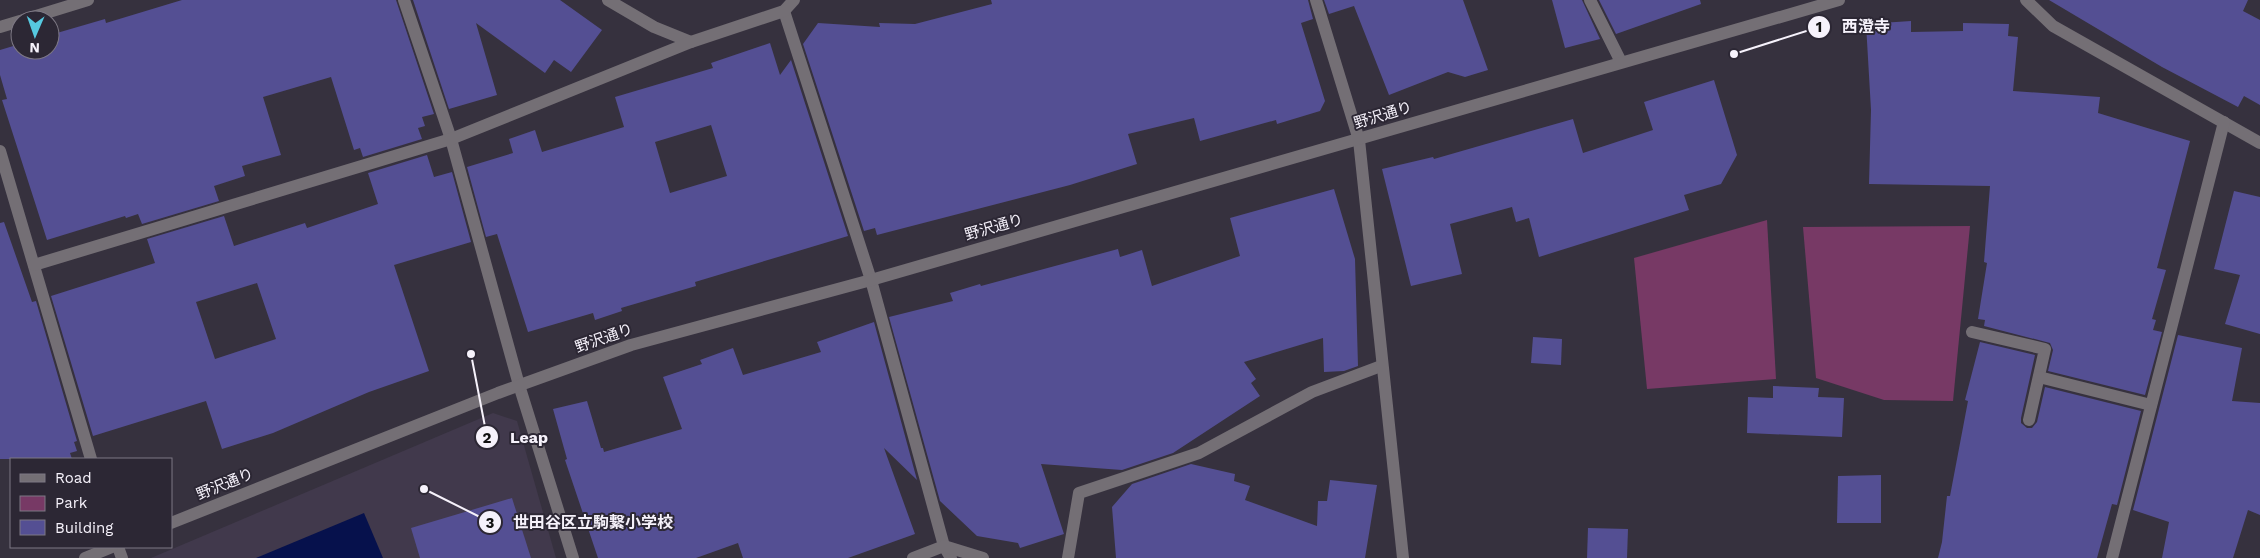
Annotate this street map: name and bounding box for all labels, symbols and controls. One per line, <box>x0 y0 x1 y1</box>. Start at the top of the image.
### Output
north arrow <box>10 10 60 60</box>
callout: 西澄寺 <box>1807 11 1900 42</box>
text: 西澄寺 <box>1842 17 1890 36</box>
text: 1 <box>1816 18 1822 36</box>
text: N <box>29 40 40 56</box>
street label: 野沢通り <box>1352 98 1414 132</box>
street label: 野沢通り <box>963 210 1025 244</box>
street label: 野沢通り <box>573 320 635 356</box>
callout: Leap <box>475 422 558 453</box>
text: Leap <box>510 428 548 447</box>
text: 2 <box>483 429 492 447</box>
legend <box>10 458 172 548</box>
street label: 野沢通り <box>194 464 256 504</box>
text: Road <box>55 469 92 487</box>
text: Park <box>55 494 88 512</box>
callout: 世田谷区立駒繋小学校 <box>478 507 683 538</box>
text: 世田谷区立駒繋小学校 <box>513 513 673 532</box>
text: 3 <box>486 514 495 532</box>
text: Building <box>55 519 113 537</box>

